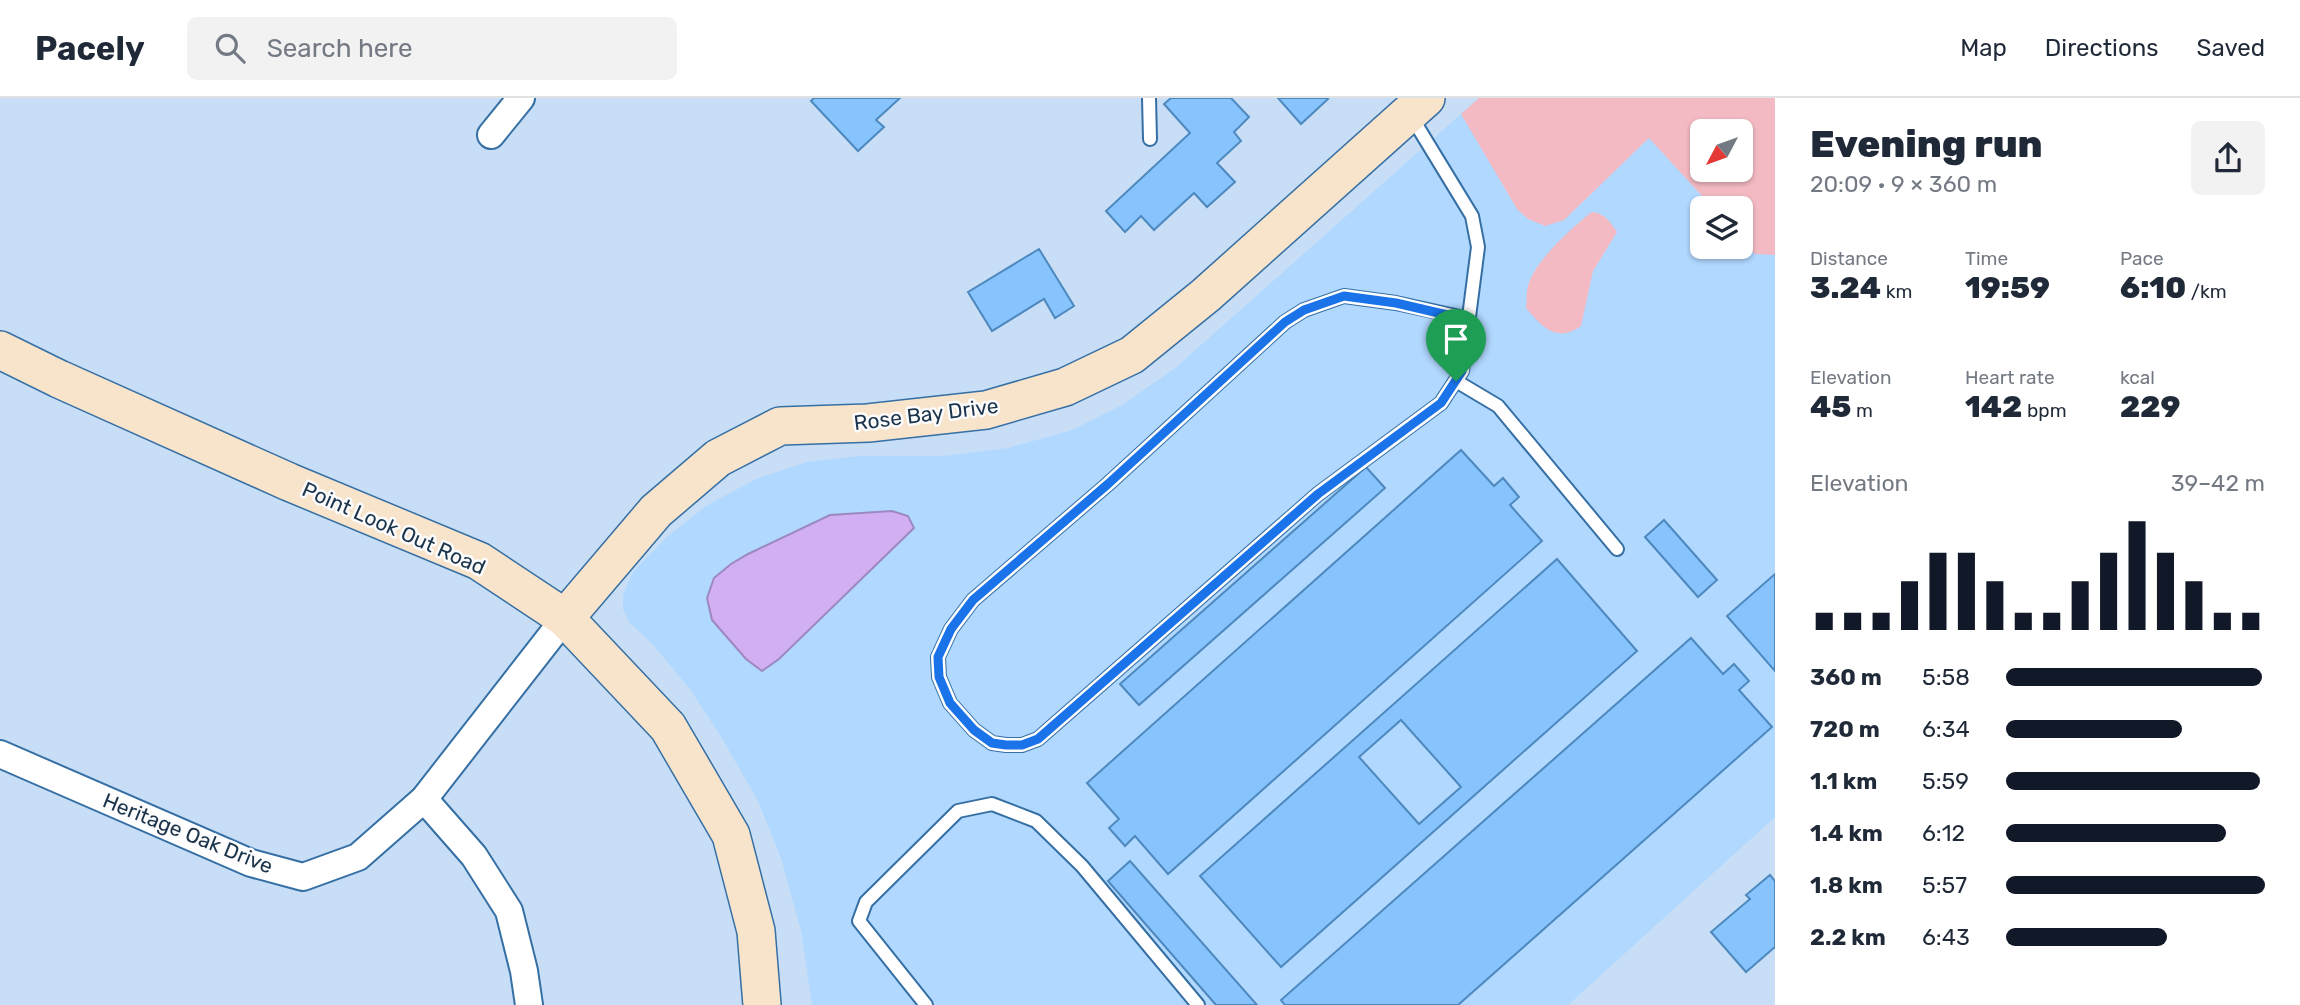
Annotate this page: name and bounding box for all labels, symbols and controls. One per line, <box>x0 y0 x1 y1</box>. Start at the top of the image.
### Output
search box <box>187 17 677 80</box>
text: Pacely <box>35 29 145 68</box>
icon: search <box>211 29 249 67</box>
text: Search here <box>267 33 412 64</box>
text: Map <box>1960 34 2007 62</box>
text: Directions <box>2045 34 2158 62</box>
text: Saved <box>2196 34 2265 62</box>
north arrow <box>1690 119 1754 182</box>
map controls <box>1690 119 1753 259</box>
text: Evening run <box>1810 121 2043 167</box>
button: share <box>2191 121 2265 195</box>
text: 20:09 · 9 × 360 m <box>1810 170 1997 198</box>
button: layers <box>1690 196 1753 259</box>
text: Distance <box>1810 247 1888 270</box>
text: Time <box>1965 247 2008 270</box>
text: Pace <box>2120 247 2164 270</box>
text: 3.24 <box>1810 270 1881 306</box>
text: 19:59 <box>1965 270 2050 306</box>
text: 6:10 <box>2120 270 2186 306</box>
text: km <box>1881 280 1912 303</box>
text: /km <box>2186 280 2227 303</box>
pin <box>1426 309 1486 381</box>
icon: arrive <box>1437 320 1475 358</box>
text: Elevation <box>1810 366 1891 389</box>
text: Heart rate <box>1965 366 2055 389</box>
text: kcal <box>2120 366 2155 389</box>
text: 45 <box>1810 389 1851 425</box>
text: 142 <box>1965 389 2022 425</box>
text: 229 <box>2120 389 2180 425</box>
street label: Rose Bay Drive <box>852 393 1000 435</box>
text: m <box>1851 399 1873 422</box>
text: bpm <box>2022 399 2067 422</box>
text: Elevation <box>1810 469 1909 497</box>
text: 39–42 m <box>2171 469 2265 497</box>
street label: Point Look Out Road <box>299 476 489 580</box>
text: 360 m <box>1810 663 1882 691</box>
text: 5:58 <box>1922 663 1970 691</box>
text: 720 m <box>1810 715 1880 743</box>
text: 6:34 <box>1922 715 1970 743</box>
text: 1.1 km <box>1810 767 1877 795</box>
text: 5:59 <box>1922 767 1969 795</box>
street label: Heritage Oak Drive <box>99 787 277 879</box>
text: 1.4 km <box>1810 819 1883 847</box>
text: 6:12 <box>1922 819 1965 847</box>
text: 1.8 km <box>1810 871 1883 899</box>
text: 5:57 <box>1922 871 1967 899</box>
text: 2.2 km <box>1810 923 1886 951</box>
text: 6:43 <box>1922 923 1970 951</box>

